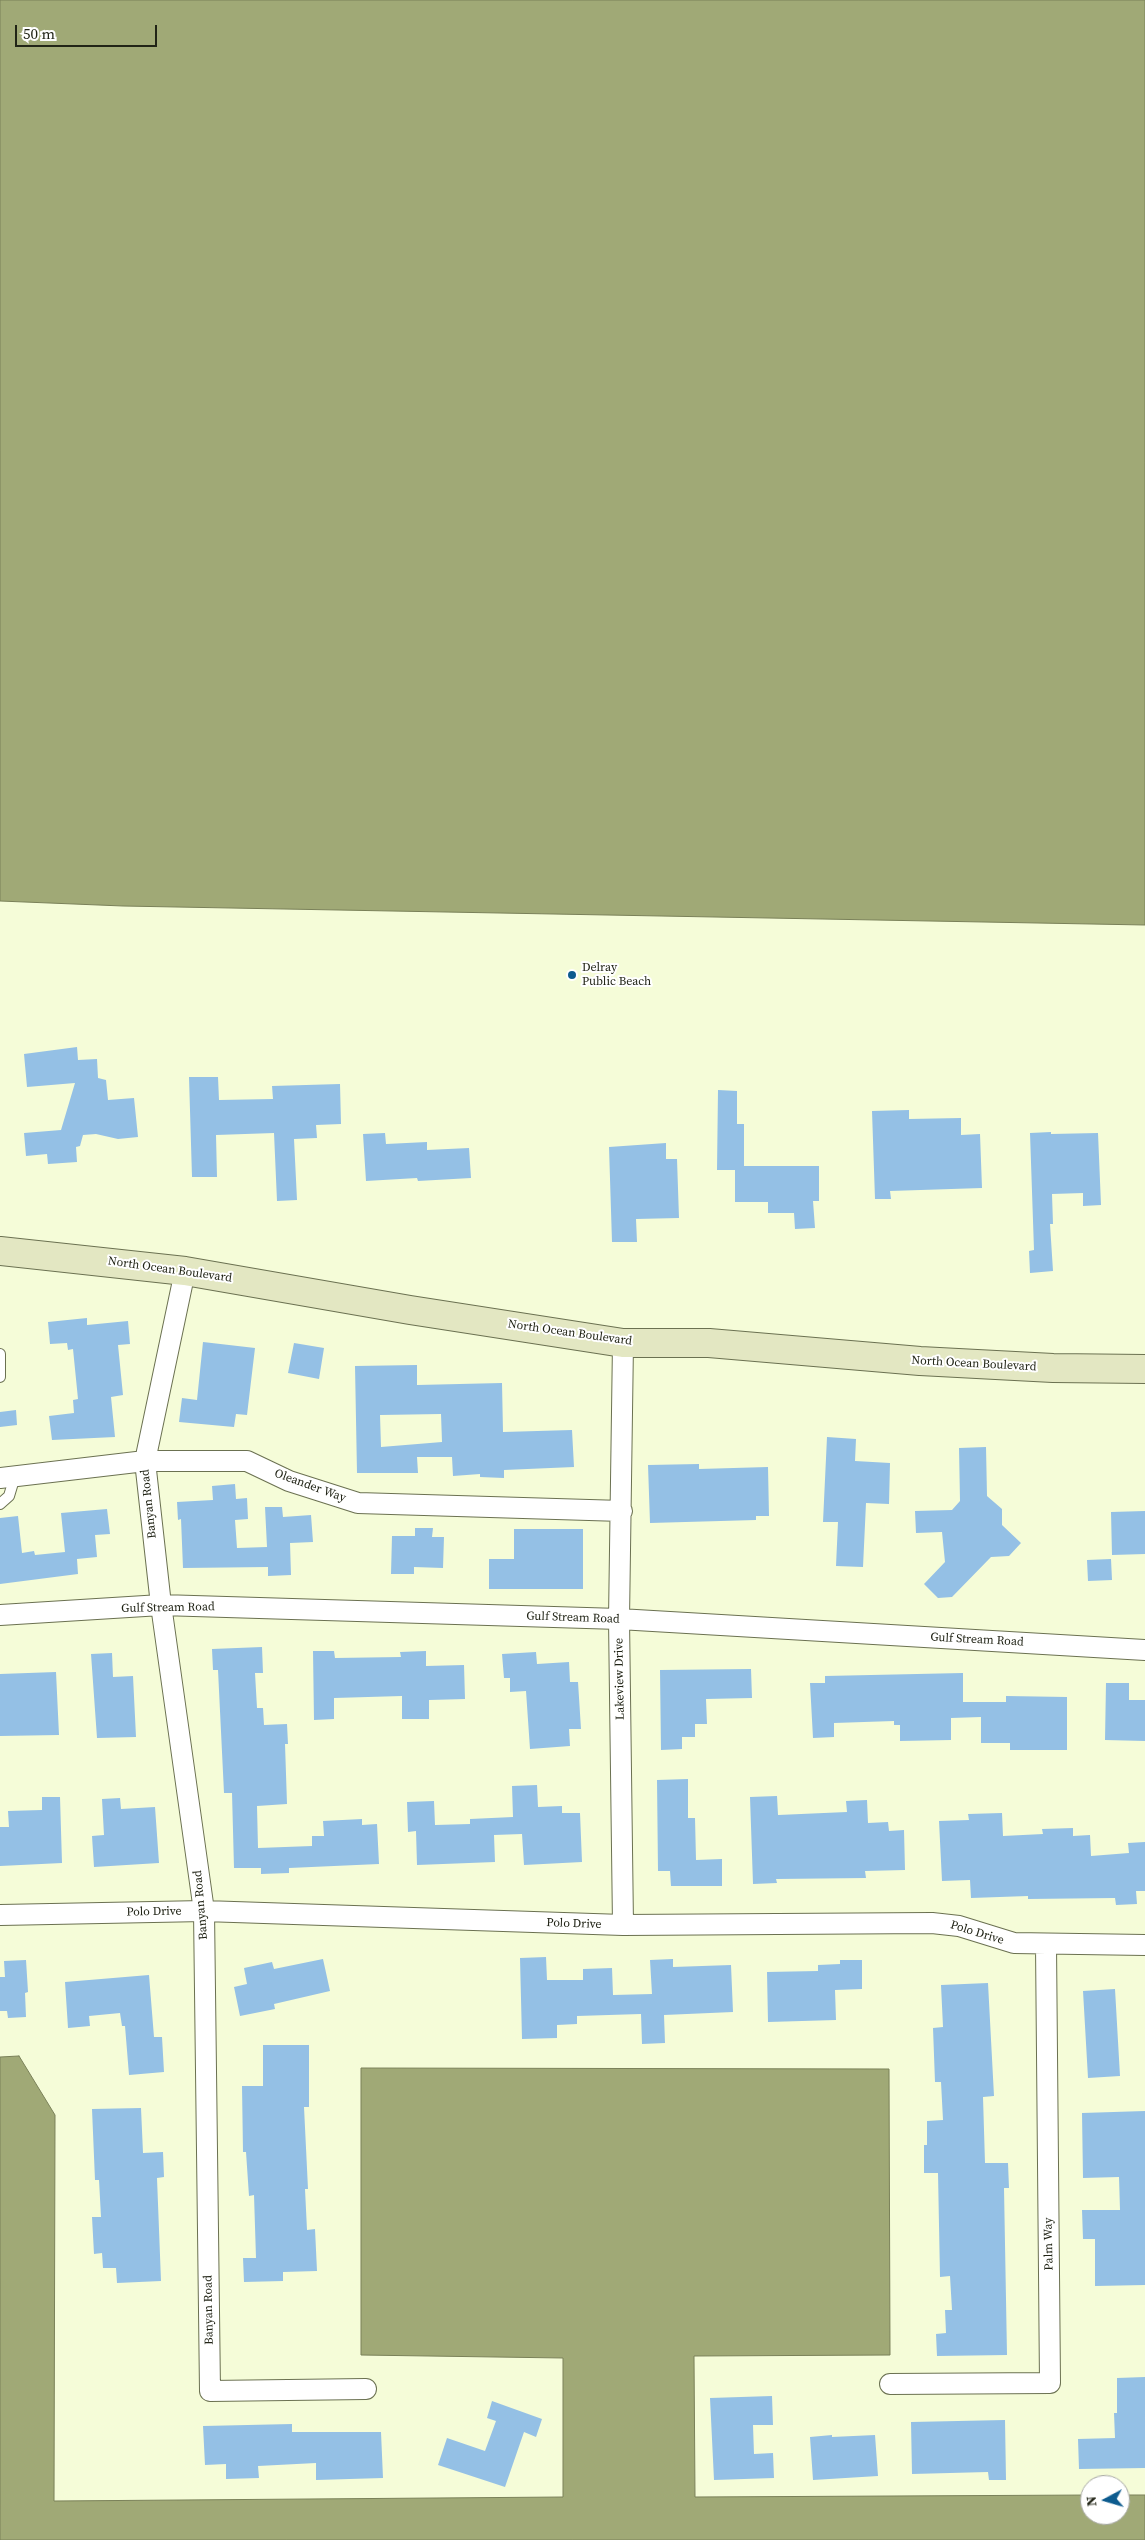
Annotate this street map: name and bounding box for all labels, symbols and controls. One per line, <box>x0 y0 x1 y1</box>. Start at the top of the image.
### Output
scale bar <box>18 15 160 47</box>
text: 50 m <box>23 23 55 44</box>
place label: Delray Public Beach <box>582 961 651 989</box>
marker: Delray Public Beach <box>566 969 578 981</box>
street label: North Ocean Boulevard <box>107 1254 233 1286</box>
street label: North Ocean Boulevard <box>507 1317 633 1349</box>
street label: North Ocean Boulevard <box>911 1354 1037 1374</box>
street label: Oleander Way <box>272 1466 348 1506</box>
street label: Banyan Road <box>138 1469 160 1539</box>
street label: Gulf Stream Road <box>121 1600 215 1616</box>
street label: Gulf Stream Road <box>526 1609 620 1627</box>
street label: Gulf Stream Road <box>930 1630 1024 1650</box>
street label: Lakeview Drive <box>612 1638 628 1720</box>
street label: Banyan Road <box>191 1870 211 1940</box>
street label: Polo Drive <box>126 1904 182 1920</box>
street label: Polo Drive <box>546 1916 602 1932</box>
street label: Polo Drive <box>949 1918 1005 1948</box>
street label: Palm Way <box>1041 2217 1057 2271</box>
street label: Banyan Road <box>201 2275 217 2345</box>
north arrow <box>1080 2475 1130 2525</box>
text: N <box>1081 2495 1102 2508</box>

